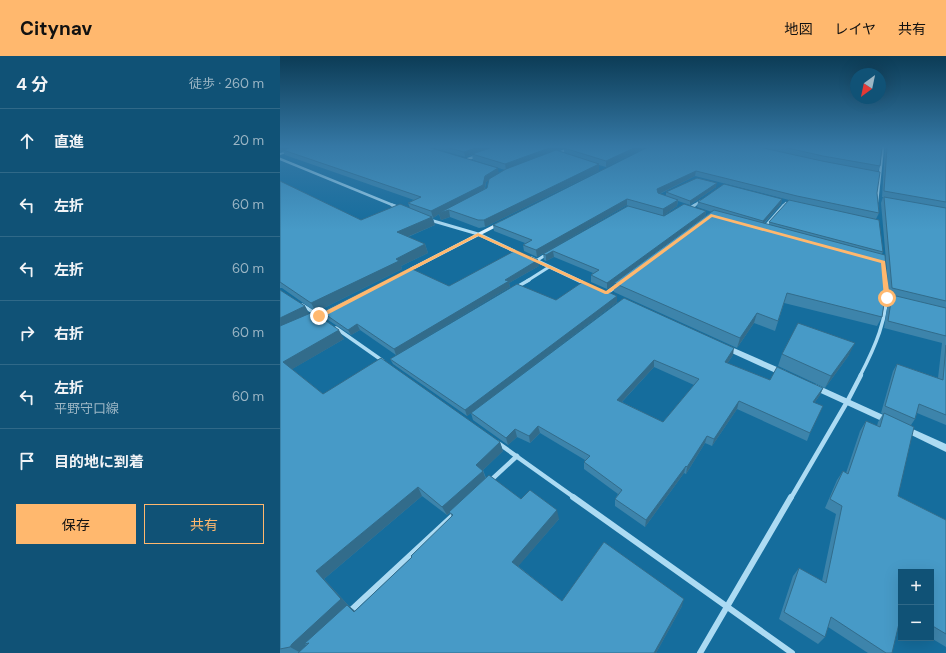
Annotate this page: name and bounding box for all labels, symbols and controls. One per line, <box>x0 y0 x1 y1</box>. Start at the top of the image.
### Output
text: Citynav <box>20 16 92 41</box>
text: 地図 <box>784 20 812 38</box>
text: レイヤ <box>834 20 876 38</box>
text: 共有 <box>898 20 926 38</box>
north arrow <box>850 68 886 104</box>
text: 4 分 <box>16 73 48 95</box>
text: 徒歩 · 260 m <box>189 75 264 92</box>
icon: ahead <box>16 130 38 152</box>
text: 直進 <box>54 132 84 152</box>
text: 20 m <box>233 132 264 149</box>
icon: left <box>16 194 38 216</box>
text: 左折 <box>54 196 84 216</box>
text: 60 m <box>232 196 264 213</box>
icon: left <box>16 258 38 280</box>
text: 左折 <box>54 260 84 280</box>
text: 60 m <box>232 260 264 277</box>
route start <box>878 289 896 307</box>
route end <box>310 307 328 325</box>
icon: right <box>16 322 38 344</box>
text: 右折 <box>54 324 84 344</box>
text: 60 m <box>232 324 264 341</box>
text: 左折 <box>54 378 84 398</box>
icon: left <box>16 386 38 408</box>
text: 60 m <box>232 388 264 405</box>
text: 平野守口線 <box>54 400 119 417</box>
icon: arrive <box>16 450 38 472</box>
text: 目的地に到着 <box>54 452 144 472</box>
button: 保存 <box>16 504 136 544</box>
button: 共有 <box>144 504 264 544</box>
map controls <box>898 569 934 641</box>
button: + <box>898 569 934 605</box>
button: − <box>898 605 934 641</box>

